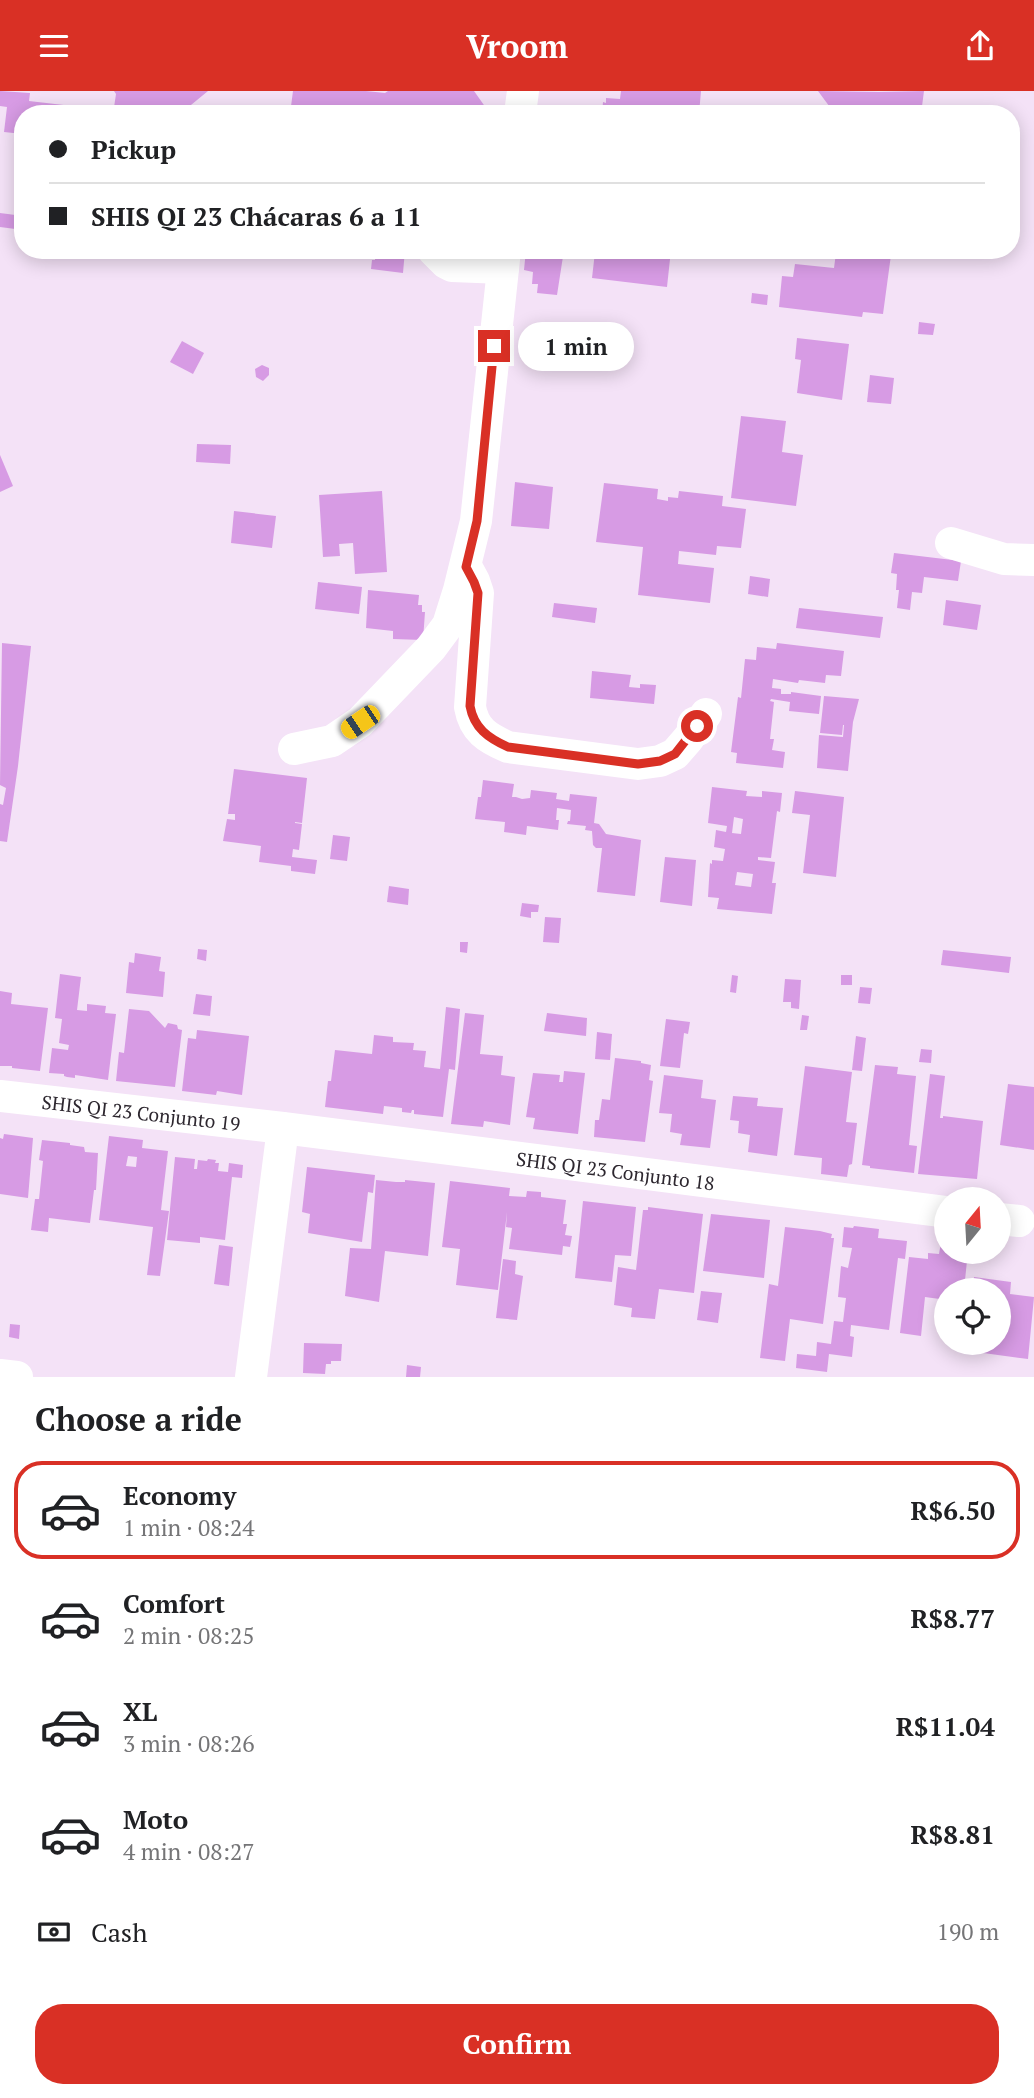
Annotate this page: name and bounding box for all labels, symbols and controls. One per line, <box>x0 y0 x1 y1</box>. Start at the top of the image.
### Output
text: Vroom <box>466 25 568 67</box>
icon: menu <box>35 27 73 65</box>
icon: share <box>961 27 999 65</box>
text: Pickup <box>91 132 176 166</box>
text: SHIS QI 23 Chácaras 6 a 11 <box>91 199 422 233</box>
callout: 1 min <box>518 321 634 371</box>
route end <box>478 330 510 362</box>
text: 1 min <box>545 331 607 362</box>
car <box>337 702 384 742</box>
route start <box>681 710 713 742</box>
street label: SHIS QI 23 Conjunto 19 <box>41 1088 242 1136</box>
street label: SHIS QI 23 Conjunto 18 <box>515 1145 716 1195</box>
north arrow <box>934 1187 1012 1263</box>
map controls <box>934 1187 1011 1355</box>
button: locate <box>934 1278 1011 1355</box>
text: Choose a ride <box>35 1398 242 1440</box>
text: Economy <box>123 1478 236 1512</box>
icon: car <box>39 1479 102 1542</box>
text: R$6.50 <box>910 1493 995 1527</box>
text: 1 min · 08:24 <box>123 1512 255 1543</box>
text: Comfort <box>123 1586 225 1620</box>
icon: car <box>39 1587 102 1650</box>
text: R$8.77 <box>910 1601 995 1635</box>
text: 2 min · 08:25 <box>123 1620 255 1651</box>
text: XL <box>123 1694 157 1728</box>
icon: car <box>39 1695 102 1758</box>
text: R$11.04 <box>896 1709 995 1743</box>
text: 3 min · 08:26 <box>123 1728 255 1759</box>
text: Moto <box>123 1802 188 1836</box>
icon: car <box>39 1803 102 1866</box>
text: R$8.81 <box>910 1817 995 1851</box>
text: 4 min · 08:27 <box>123 1836 255 1867</box>
icon: cash <box>35 1913 73 1951</box>
text: Cash <box>91 1915 147 1949</box>
text: 190 m <box>937 1916 999 1947</box>
button: Confirm <box>35 2004 999 2084</box>

